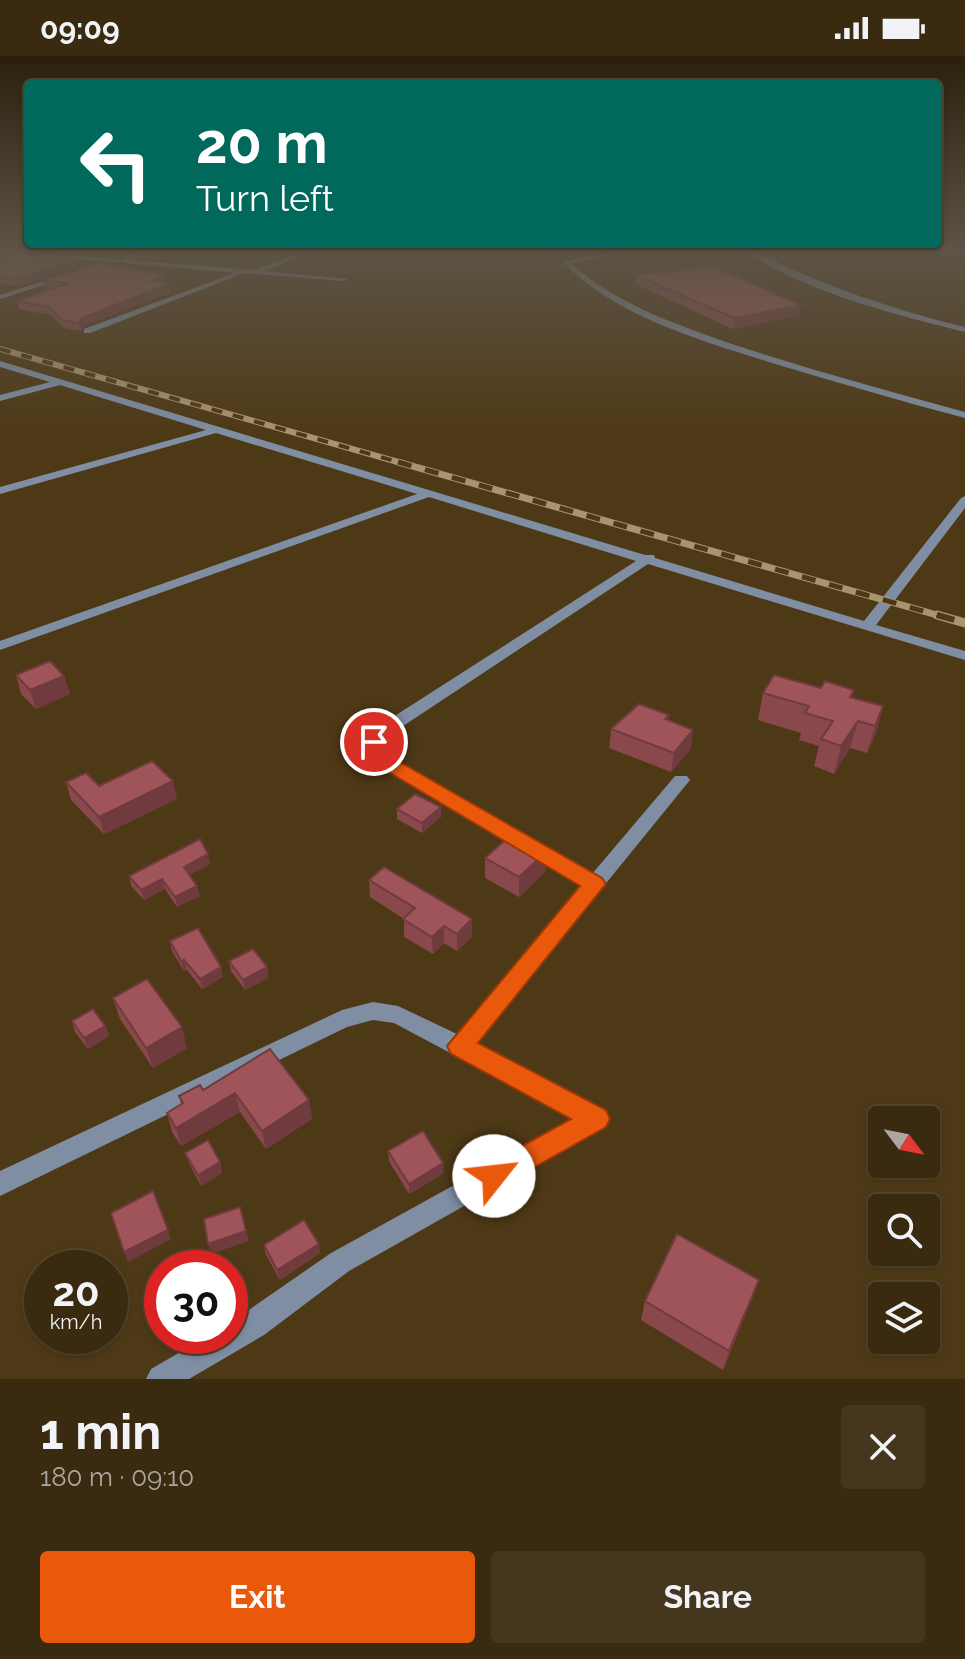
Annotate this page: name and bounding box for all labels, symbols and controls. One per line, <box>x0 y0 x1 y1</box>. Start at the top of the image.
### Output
text: 09:09 <box>40 11 120 46</box>
text: 20 m <box>196 110 328 176</box>
icon: left <box>64 112 168 216</box>
text: Turn left <box>196 177 334 219</box>
pin <box>340 708 408 776</box>
icon: arrive <box>352 720 396 764</box>
north arrow <box>868 1106 940 1178</box>
map controls <box>868 1106 940 1354</box>
position arrow <box>452 1134 536 1218</box>
button: search <box>868 1194 940 1266</box>
speed limit sign: 30 <box>144 1250 248 1354</box>
text: 20 <box>52 1268 100 1315</box>
button: layers <box>868 1282 940 1354</box>
text: km/h <box>50 1310 102 1334</box>
text: 1 min <box>40 1404 161 1460</box>
button: close <box>841 1405 925 1489</box>
text: 180 m · 09:10 <box>40 1462 194 1492</box>
button: Exit <box>40 1551 475 1643</box>
button: Share <box>491 1551 925 1643</box>

